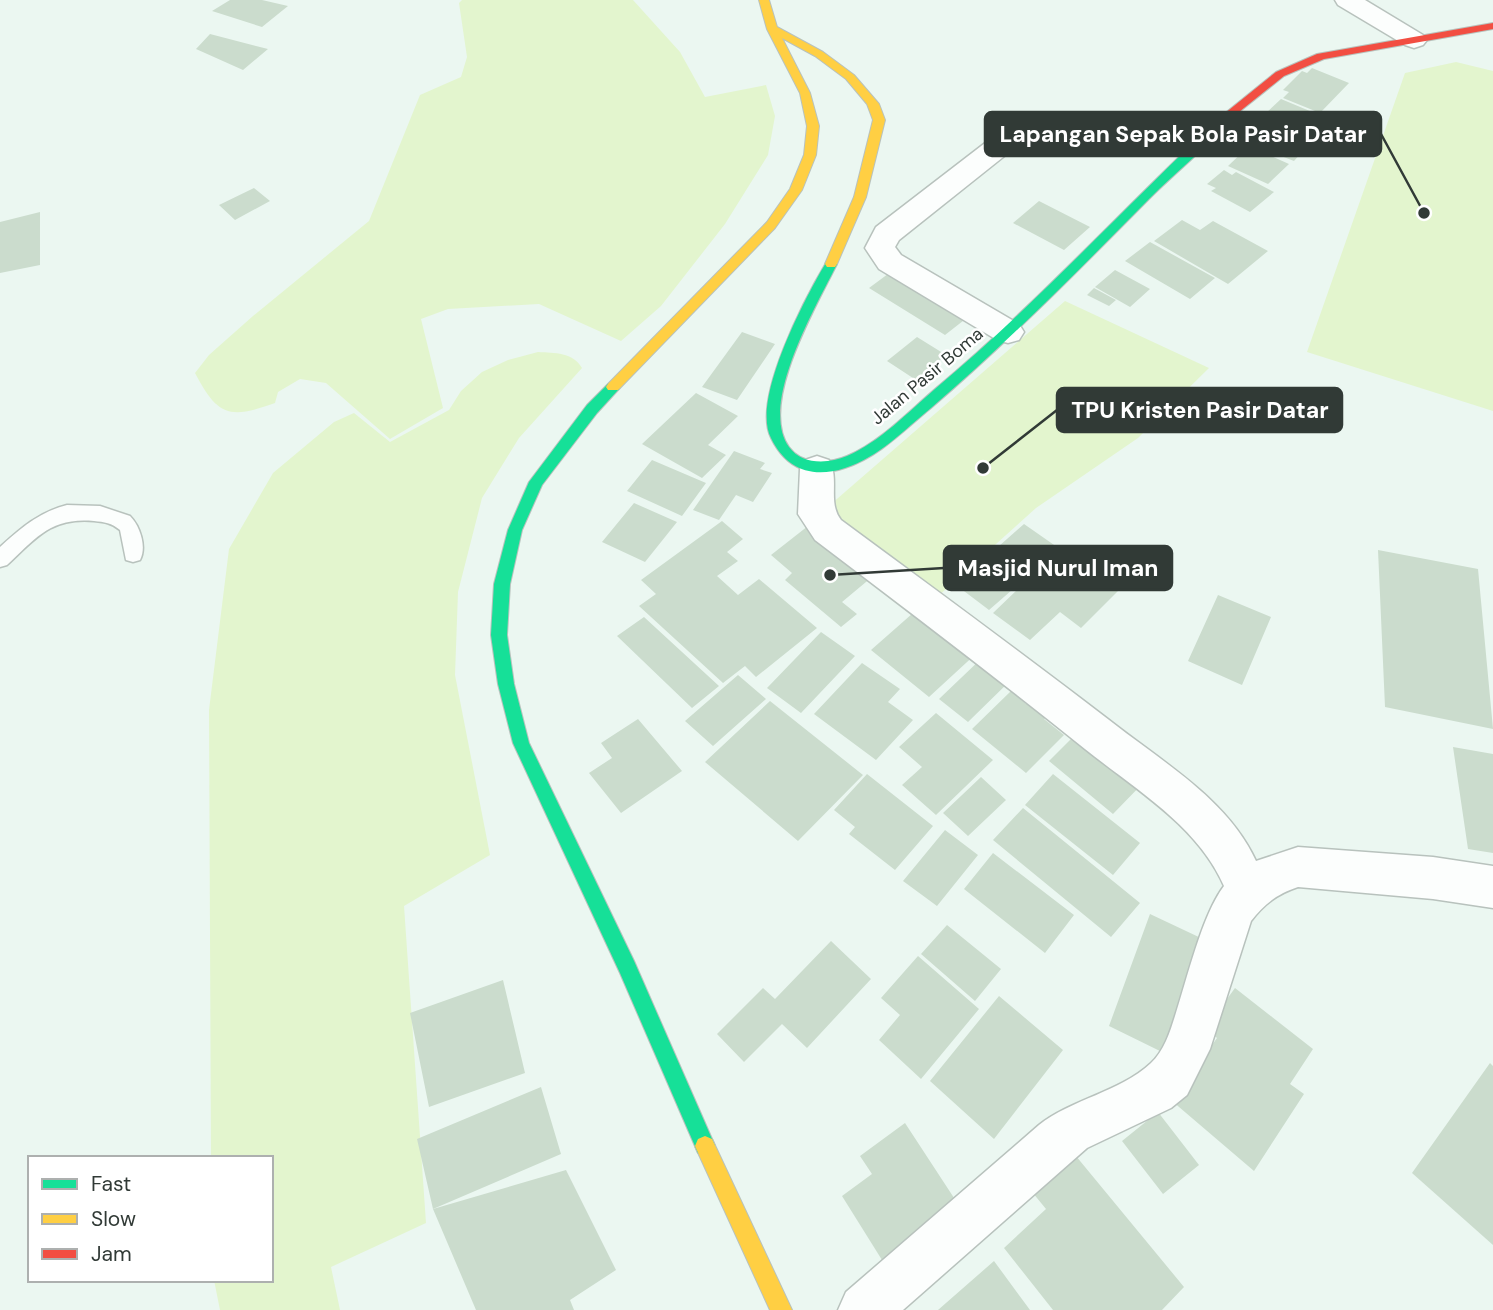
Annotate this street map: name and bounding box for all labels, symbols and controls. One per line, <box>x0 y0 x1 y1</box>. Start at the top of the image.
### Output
callout: Lapangan Sepak Bola Pasir Datar <box>985 112 1381 156</box>
text: Lapangan Sepak Bola Pasir Datar <box>999 119 1367 149</box>
street label: Jalan Pasir Boma <box>866 322 988 430</box>
callout: TPU Kristen Pasir Datar <box>1057 388 1342 432</box>
text: TPU Kristen Pasir Datar <box>1071 395 1329 425</box>
callout: Masjid Nurul Iman <box>944 546 1172 590</box>
text: Masjid Nurul Iman <box>958 553 1158 583</box>
legend <box>28 1156 273 1282</box>
text: Fast <box>91 1170 131 1198</box>
text: Slow <box>91 1205 136 1233</box>
text: Jam <box>91 1240 132 1268</box>

